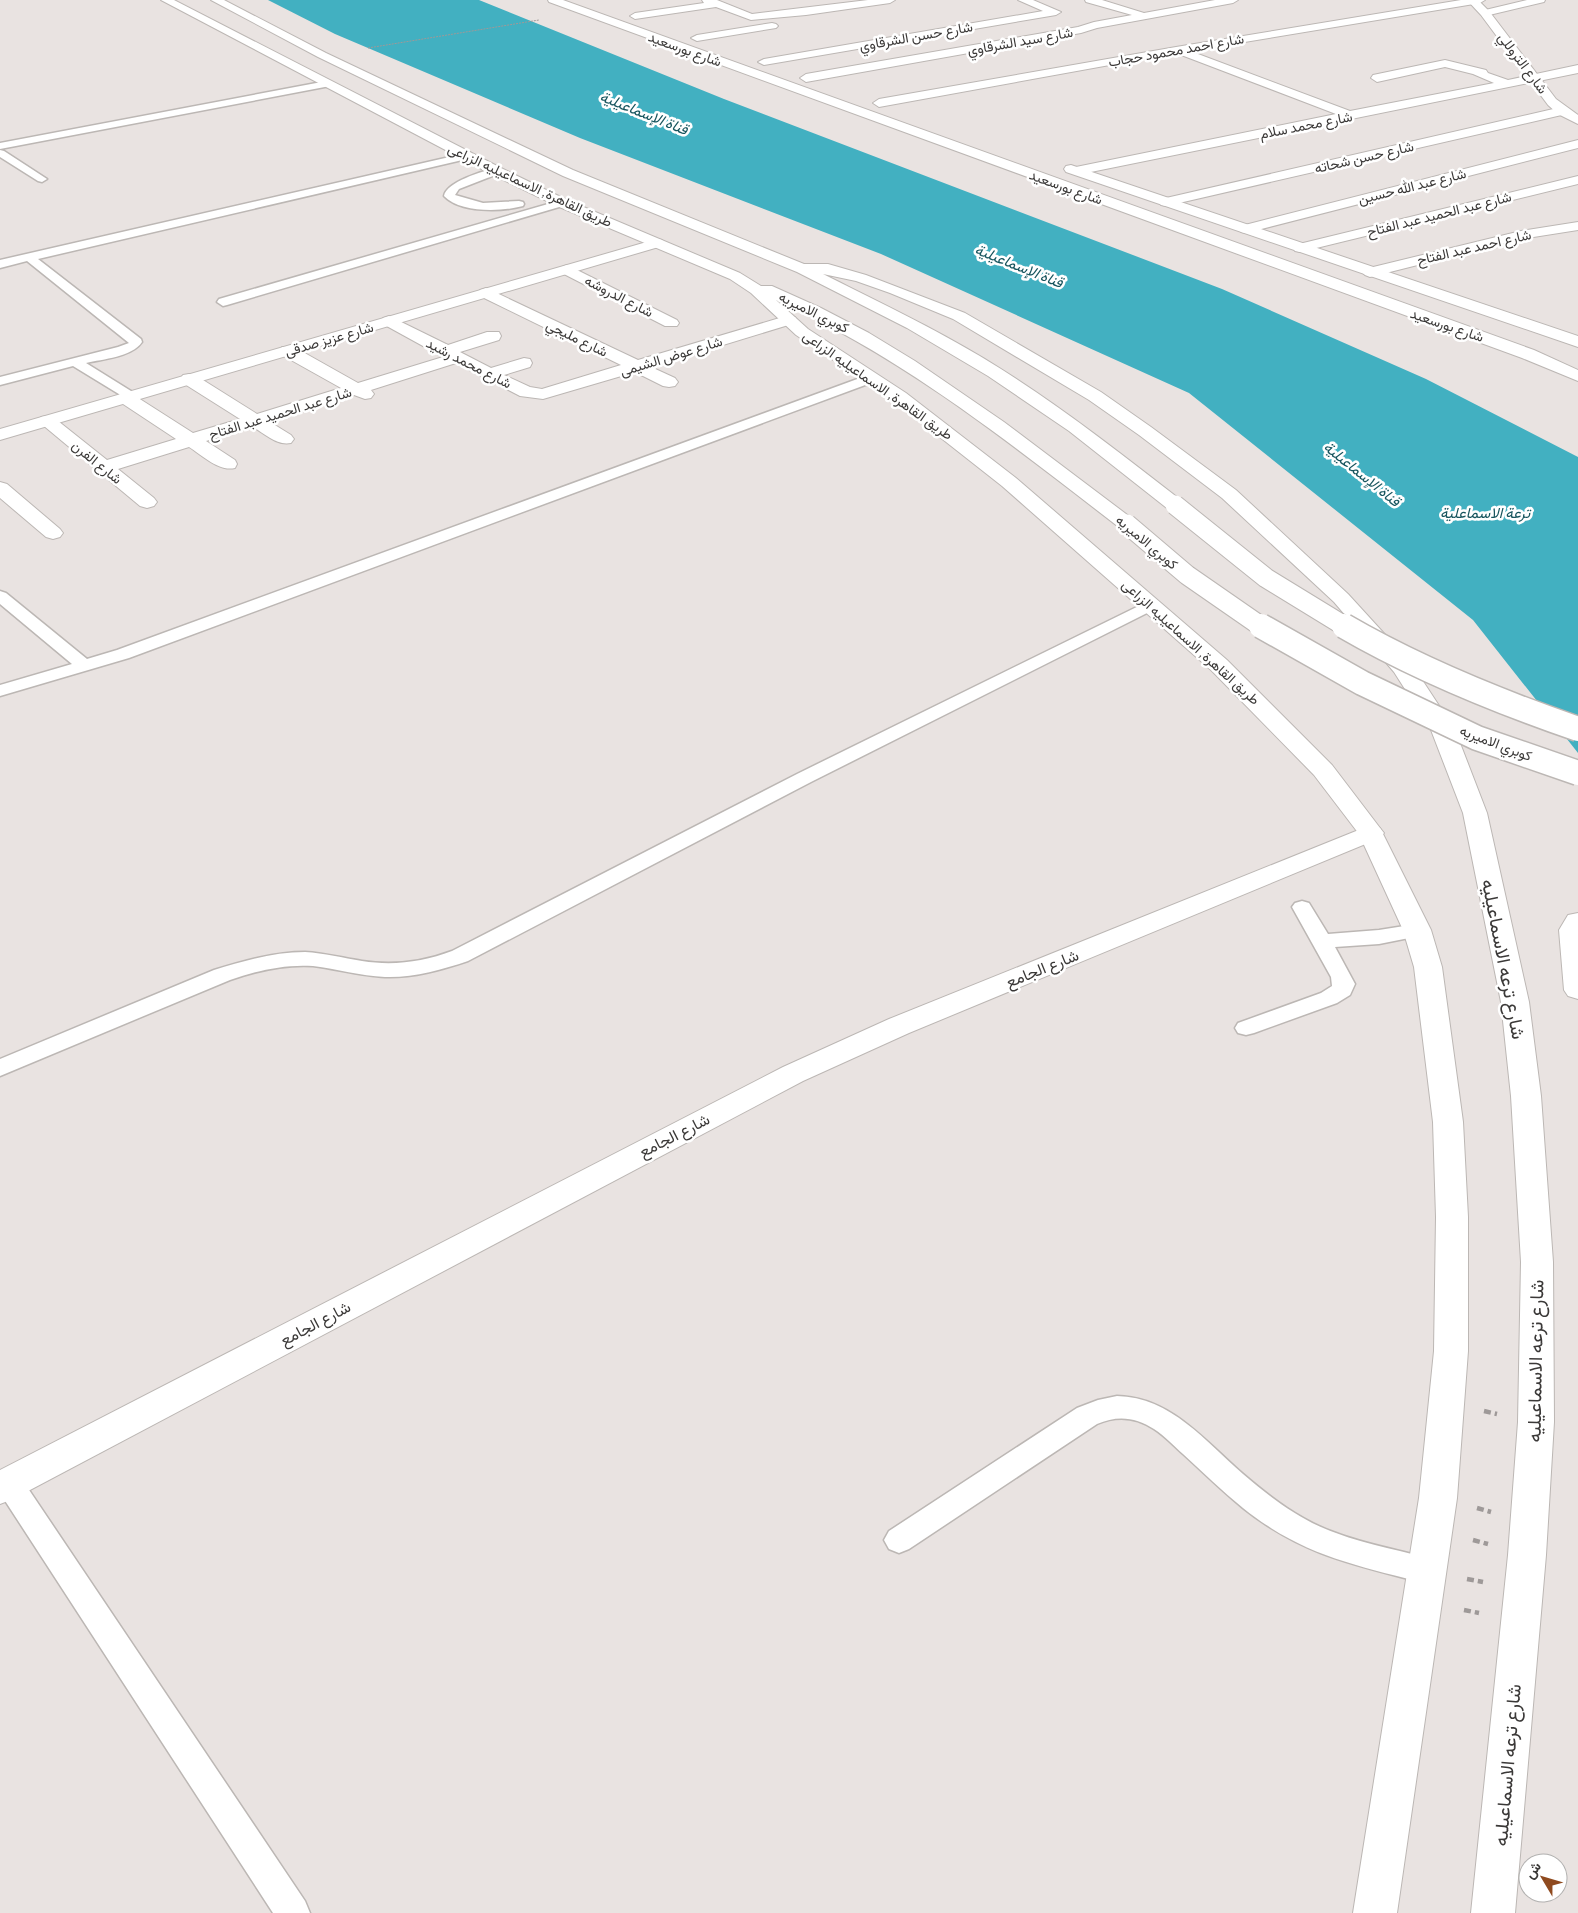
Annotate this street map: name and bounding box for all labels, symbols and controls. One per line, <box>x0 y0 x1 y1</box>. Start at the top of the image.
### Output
street label: شارع حسن الشرقاوي <box>858 16 975 58</box>
street label: شارع سيد الشرقاوي <box>966 22 1075 62</box>
street label: شارع بورسعيد <box>645 27 724 72</box>
street label: شارع احمد محمود حجاب <box>1107 28 1246 73</box>
street label: شارع التروللي <box>1492 28 1553 99</box>
water label: قناة الإسماعيلية <box>597 85 692 140</box>
street label: شارع محمد سلام <box>1258 106 1354 145</box>
street label: شارع حسن شحاته <box>1312 136 1416 179</box>
street label: طريق القاهرة, الاسماعيليه الزراعى <box>445 138 615 231</box>
street label: شارع عبد الله حسين <box>1356 163 1468 210</box>
street label: شارع بورسعيد <box>1026 165 1105 210</box>
street label: شارع عبد الحميد عبد الفتاح <box>1365 186 1514 243</box>
street label: شارع احمد عبد الفتاح <box>1415 224 1533 271</box>
water label: قناة الإسماعيلية <box>972 238 1067 293</box>
street label: شارع الدروشه <box>581 270 657 323</box>
street label: كوبري الاميريه <box>775 286 853 339</box>
street label: شارع بورسعيد <box>1407 303 1486 348</box>
street label: شارع مليجي <box>542 314 611 363</box>
street label: شارع عزيز صدقى <box>282 317 376 362</box>
street label: طريق القاهرة, الاسماعيليه الزراعى <box>799 325 957 444</box>
street label: شارع عوض الشيمى <box>617 331 725 382</box>
street label: شارع محمد رشيد <box>422 333 515 394</box>
street label: شارع عبد الحميد عبد الفتاح <box>206 382 354 445</box>
street label: شارع الفرن <box>67 435 126 489</box>
water label: قناة الإسماعيلية <box>1319 436 1406 512</box>
water label: ترعة الاسماعلية <box>1440 502 1532 523</box>
street label: كوبري الاميريه <box>1110 510 1183 576</box>
street label: طريق القاهرة, الاسماعيليه الزراعى <box>1118 575 1264 709</box>
street label: كوبري الاميريه <box>1456 720 1535 768</box>
street label: شارع ترعه الاسماعيليه <box>1476 877 1532 1041</box>
street label: شارع الجامع <box>1002 943 1082 994</box>
street label: شارع الجامع <box>635 1108 714 1163</box>
street label: شارع ترعه الاسماعيليه <box>1521 1279 1549 1443</box>
street label: شارع الجامع <box>276 1295 355 1352</box>
street label: شارع ترعه الاسماعيليه <box>1487 1683 1527 1847</box>
north arrow <box>1518 1853 1568 1903</box>
text: ش <box>1520 1857 1545 1882</box>

